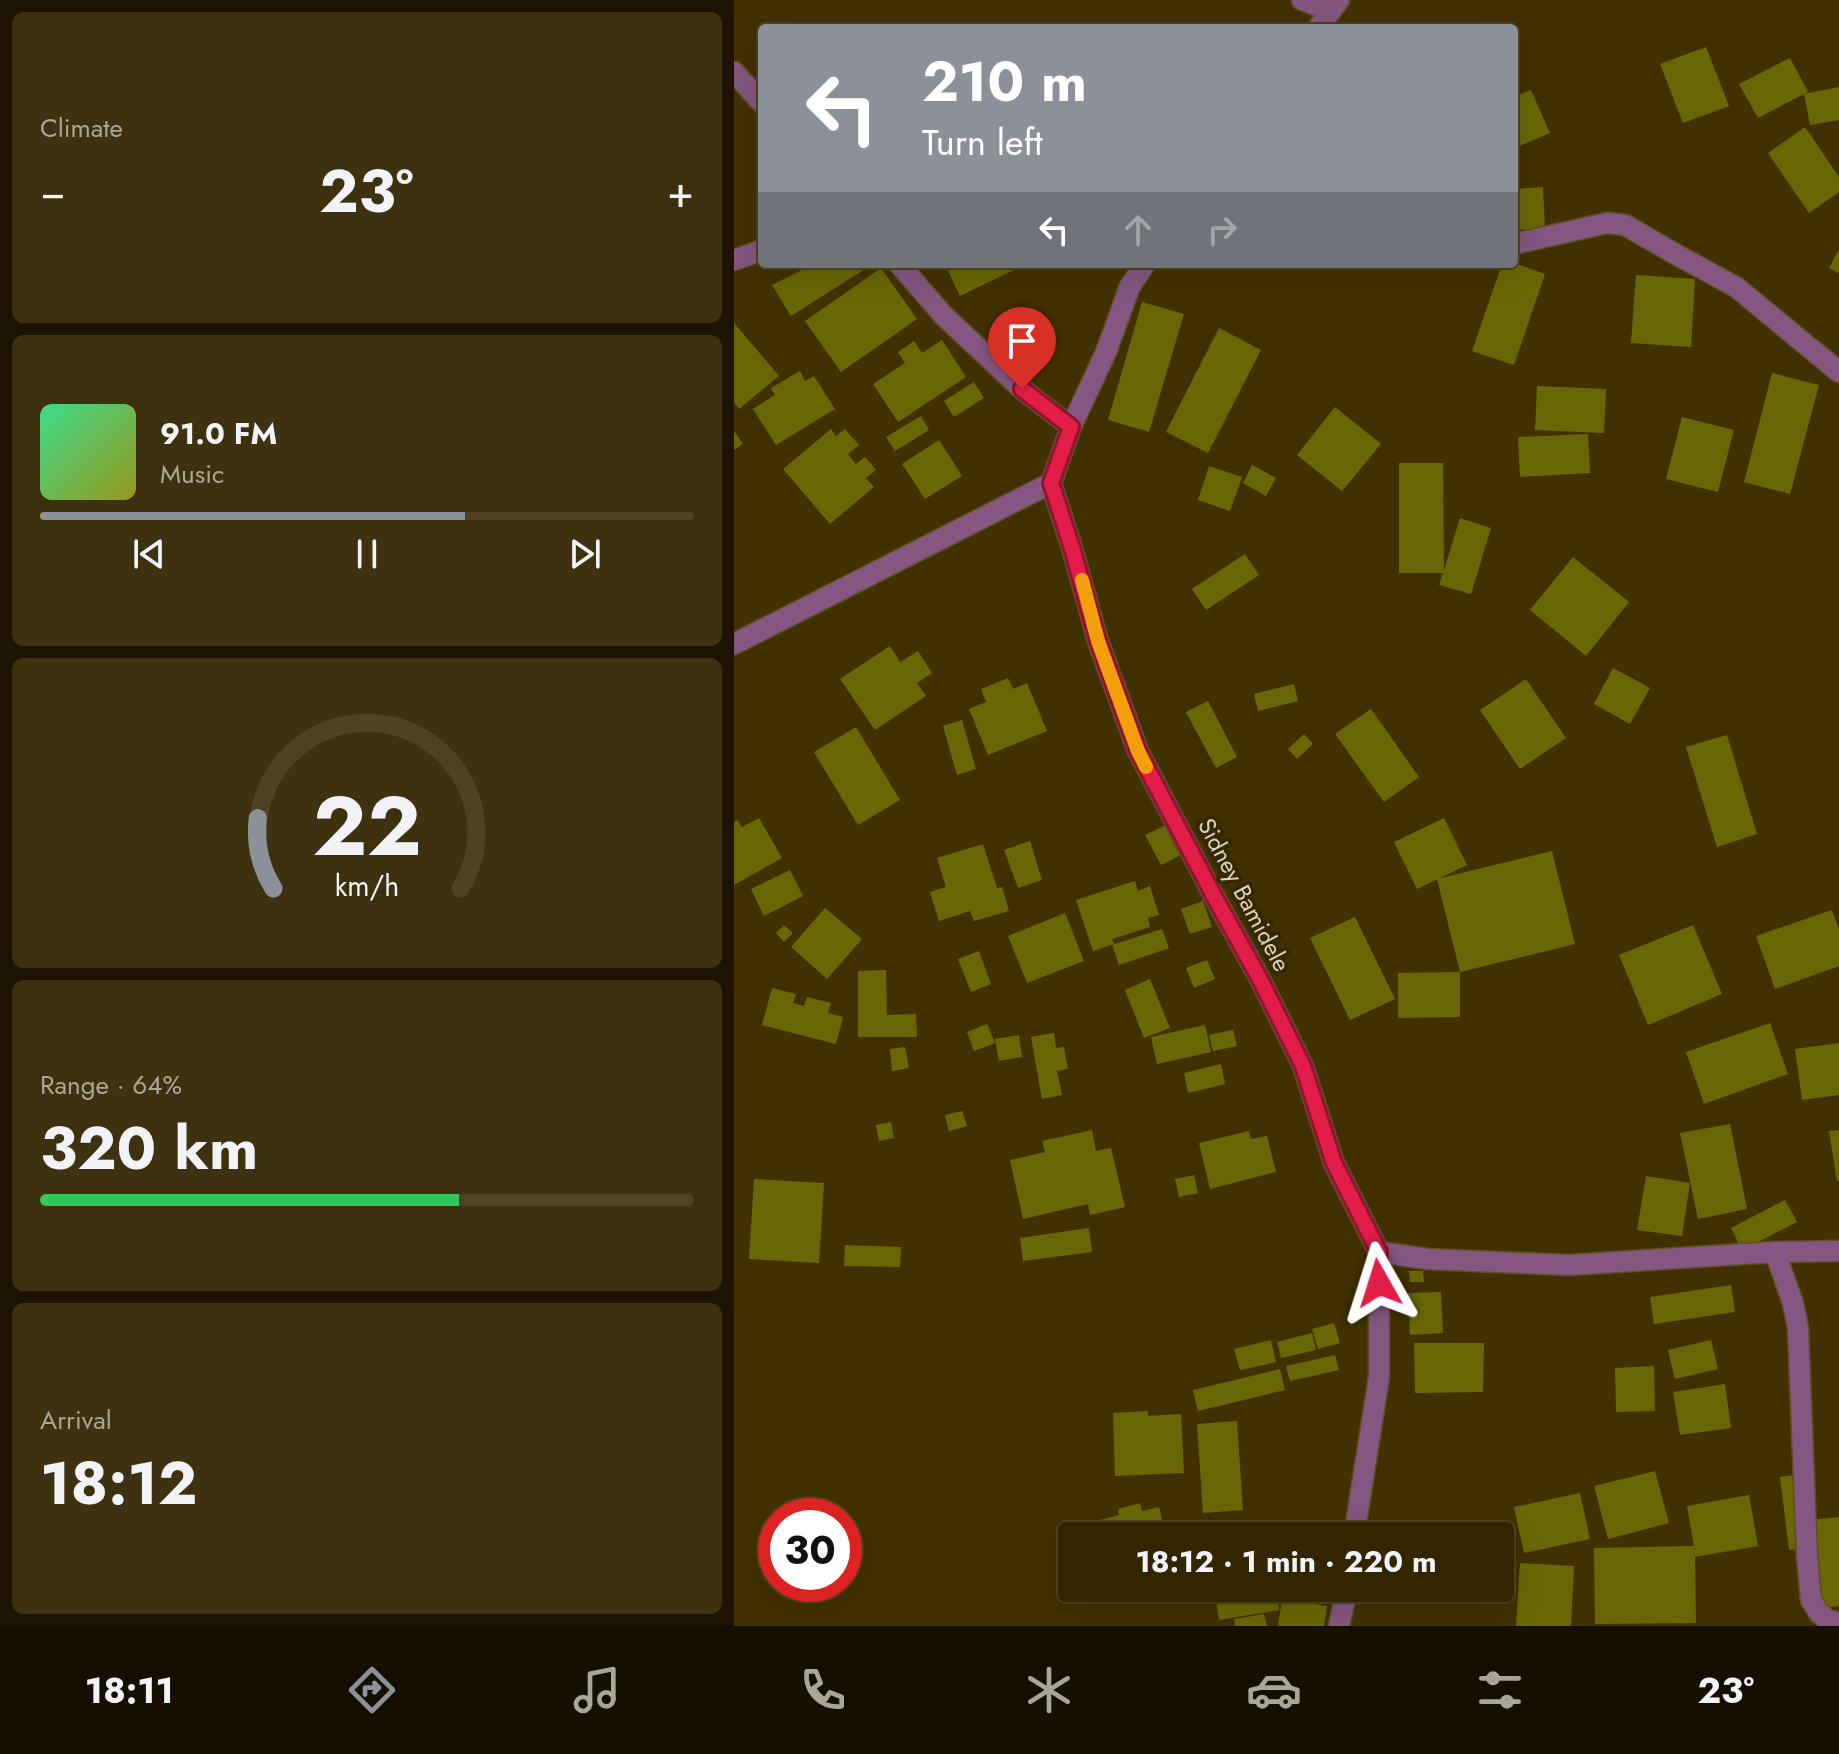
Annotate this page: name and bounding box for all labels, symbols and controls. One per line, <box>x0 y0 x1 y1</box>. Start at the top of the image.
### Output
text: 210 m <box>922 41 1087 122</box>
icon: left <box>790 56 894 160</box>
text: Climate <box>40 109 123 147</box>
text: Turn left <box>922 116 1043 168</box>
text: 23° <box>319 148 414 235</box>
text: − <box>40 160 66 224</box>
text: + <box>667 160 694 224</box>
icon: left <box>1032 208 1076 252</box>
icon: ahead <box>1116 208 1160 252</box>
icon: right <box>1200 208 1244 252</box>
pin <box>988 307 1056 389</box>
icon: arrive <box>1000 319 1044 363</box>
text: 91.0 FM <box>160 412 277 455</box>
text: Music <box>160 455 224 493</box>
icon: previous <box>127 532 171 576</box>
icon: pause <box>345 532 389 576</box>
icon: next <box>563 532 607 576</box>
text: 22 <box>312 766 422 886</box>
street label: Sidney Bamidele <box>1189 812 1300 978</box>
text: km/h <box>335 865 399 907</box>
text: Range · 64% <box>40 1066 182 1104</box>
text: 320 km <box>40 1105 258 1192</box>
position arrow <box>1337 1241 1421 1325</box>
text: Arrival <box>40 1401 112 1439</box>
text: 18:12 <box>40 1440 197 1527</box>
speed limit sign: 30 <box>758 1498 862 1602</box>
text: 18:12 · 1 min · 220 m <box>1135 1540 1437 1583</box>
icon: directions <box>344 1662 400 1718</box>
icon: music <box>569 1662 625 1718</box>
icon: phone <box>795 1662 851 1718</box>
icon: climate <box>1021 1662 1077 1718</box>
icon: car <box>1246 1662 1302 1718</box>
icon: filters <box>1472 1662 1528 1718</box>
text: 18:11 <box>85 1664 174 1716</box>
text: 23° <box>1697 1664 1754 1716</box>

